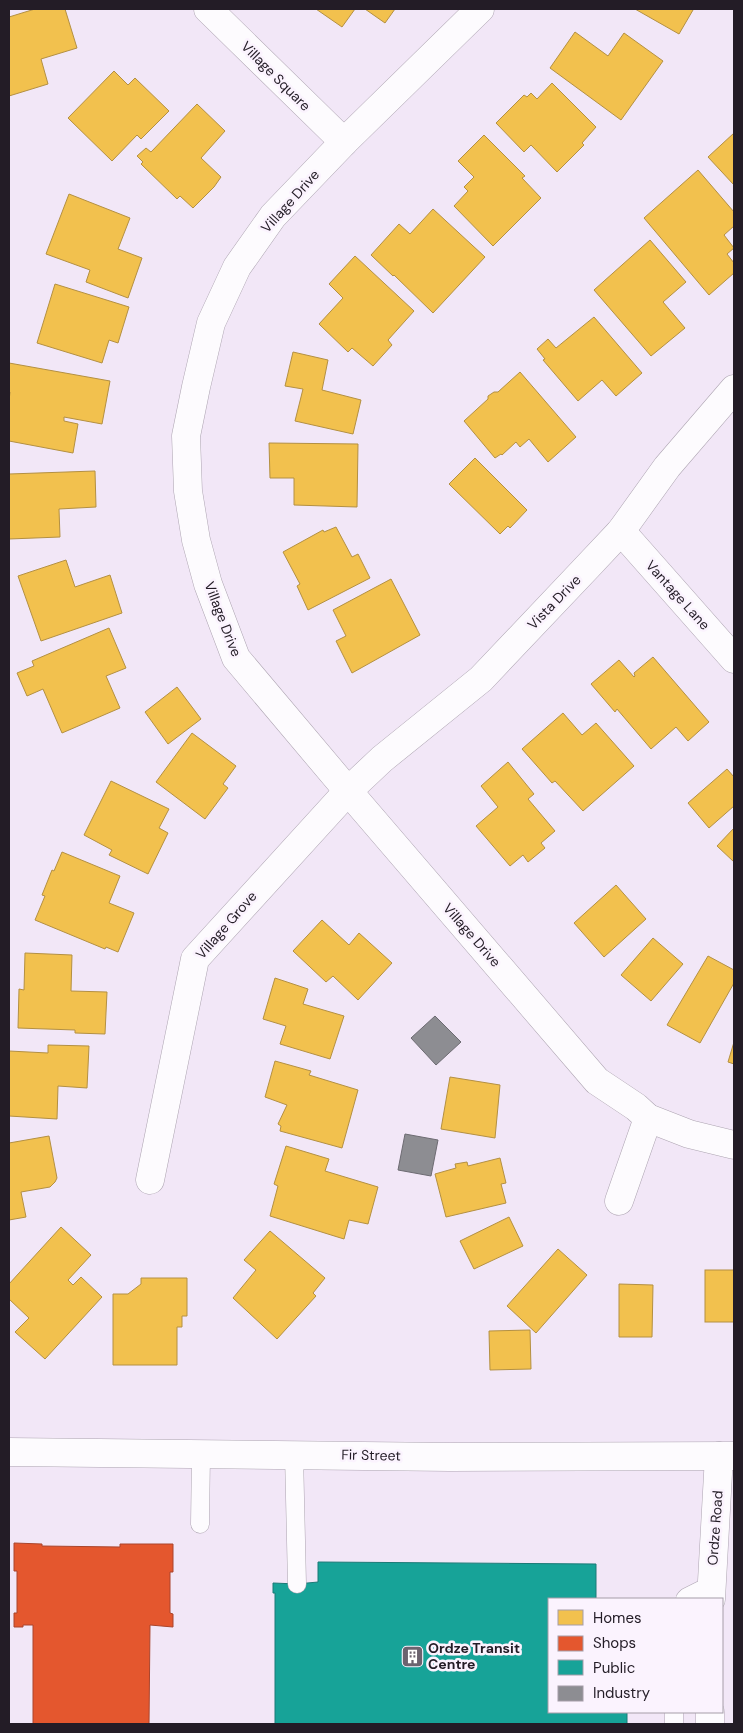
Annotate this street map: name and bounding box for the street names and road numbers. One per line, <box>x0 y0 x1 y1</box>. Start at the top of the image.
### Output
street label: Village Square <box>237 37 315 115</box>
street label: Village Drive <box>257 166 323 236</box>
street label: Vantage Lane <box>642 556 714 634</box>
street label: Vista Drive <box>523 571 585 633</box>
street label: Village Drive <box>200 579 246 659</box>
street label: Village Grove <box>192 887 260 963</box>
street label: Village Drive <box>439 899 505 971</box>
street label: Fir Street <box>341 1445 401 1465</box>
street label: Ordze Road <box>703 1490 727 1566</box>

